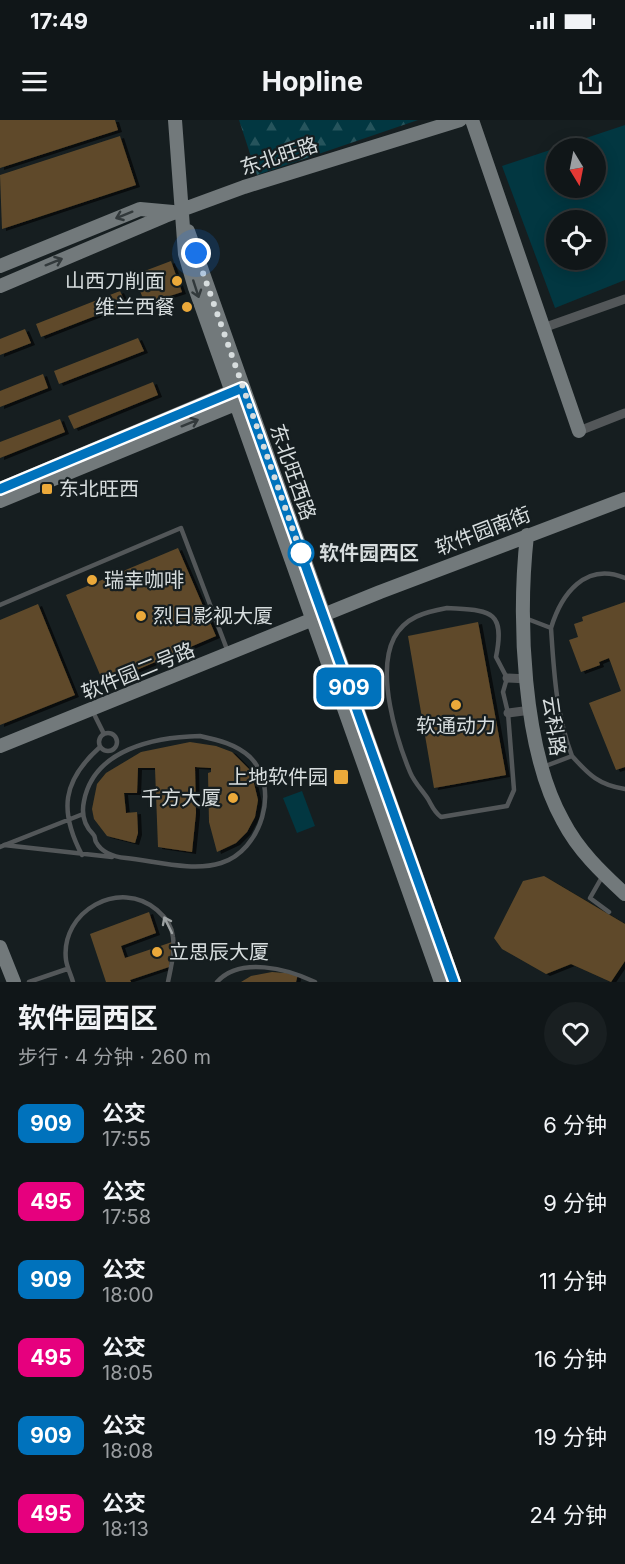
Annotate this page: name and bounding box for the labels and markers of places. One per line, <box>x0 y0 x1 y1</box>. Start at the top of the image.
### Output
place label: 山西刀削面 <box>65 269 165 293</box>
marker: 山西刀削面 <box>170 274 184 288</box>
place label: 维兰西餐 <box>95 295 175 319</box>
marker: 维兰西餐 <box>180 300 194 314</box>
place label: 东北旺西 <box>59 477 139 501</box>
marker: 东北旺西 <box>40 482 54 496</box>
marker: 软件园西区 <box>288 540 314 566</box>
place label: 软件园西区 <box>319 541 419 565</box>
place label: 瑞幸咖啡 <box>104 568 184 592</box>
marker: 瑞幸咖啡 <box>85 573 99 587</box>
place label: 烈日影视大厦 <box>153 604 273 628</box>
marker: 烈日影视大厦 <box>134 609 148 623</box>
marker: 软通动力 <box>449 698 463 712</box>
place label: 软通动力 <box>416 714 496 738</box>
place label: 上地软件园 <box>228 765 328 789</box>
marker: 上地软件园 <box>332 768 350 786</box>
place label: 千方大厦 <box>141 786 221 810</box>
marker: 千方大厦 <box>226 791 240 805</box>
place label: 立思辰大厦 <box>169 940 269 964</box>
marker: 立思辰大厦 <box>150 945 164 959</box>

